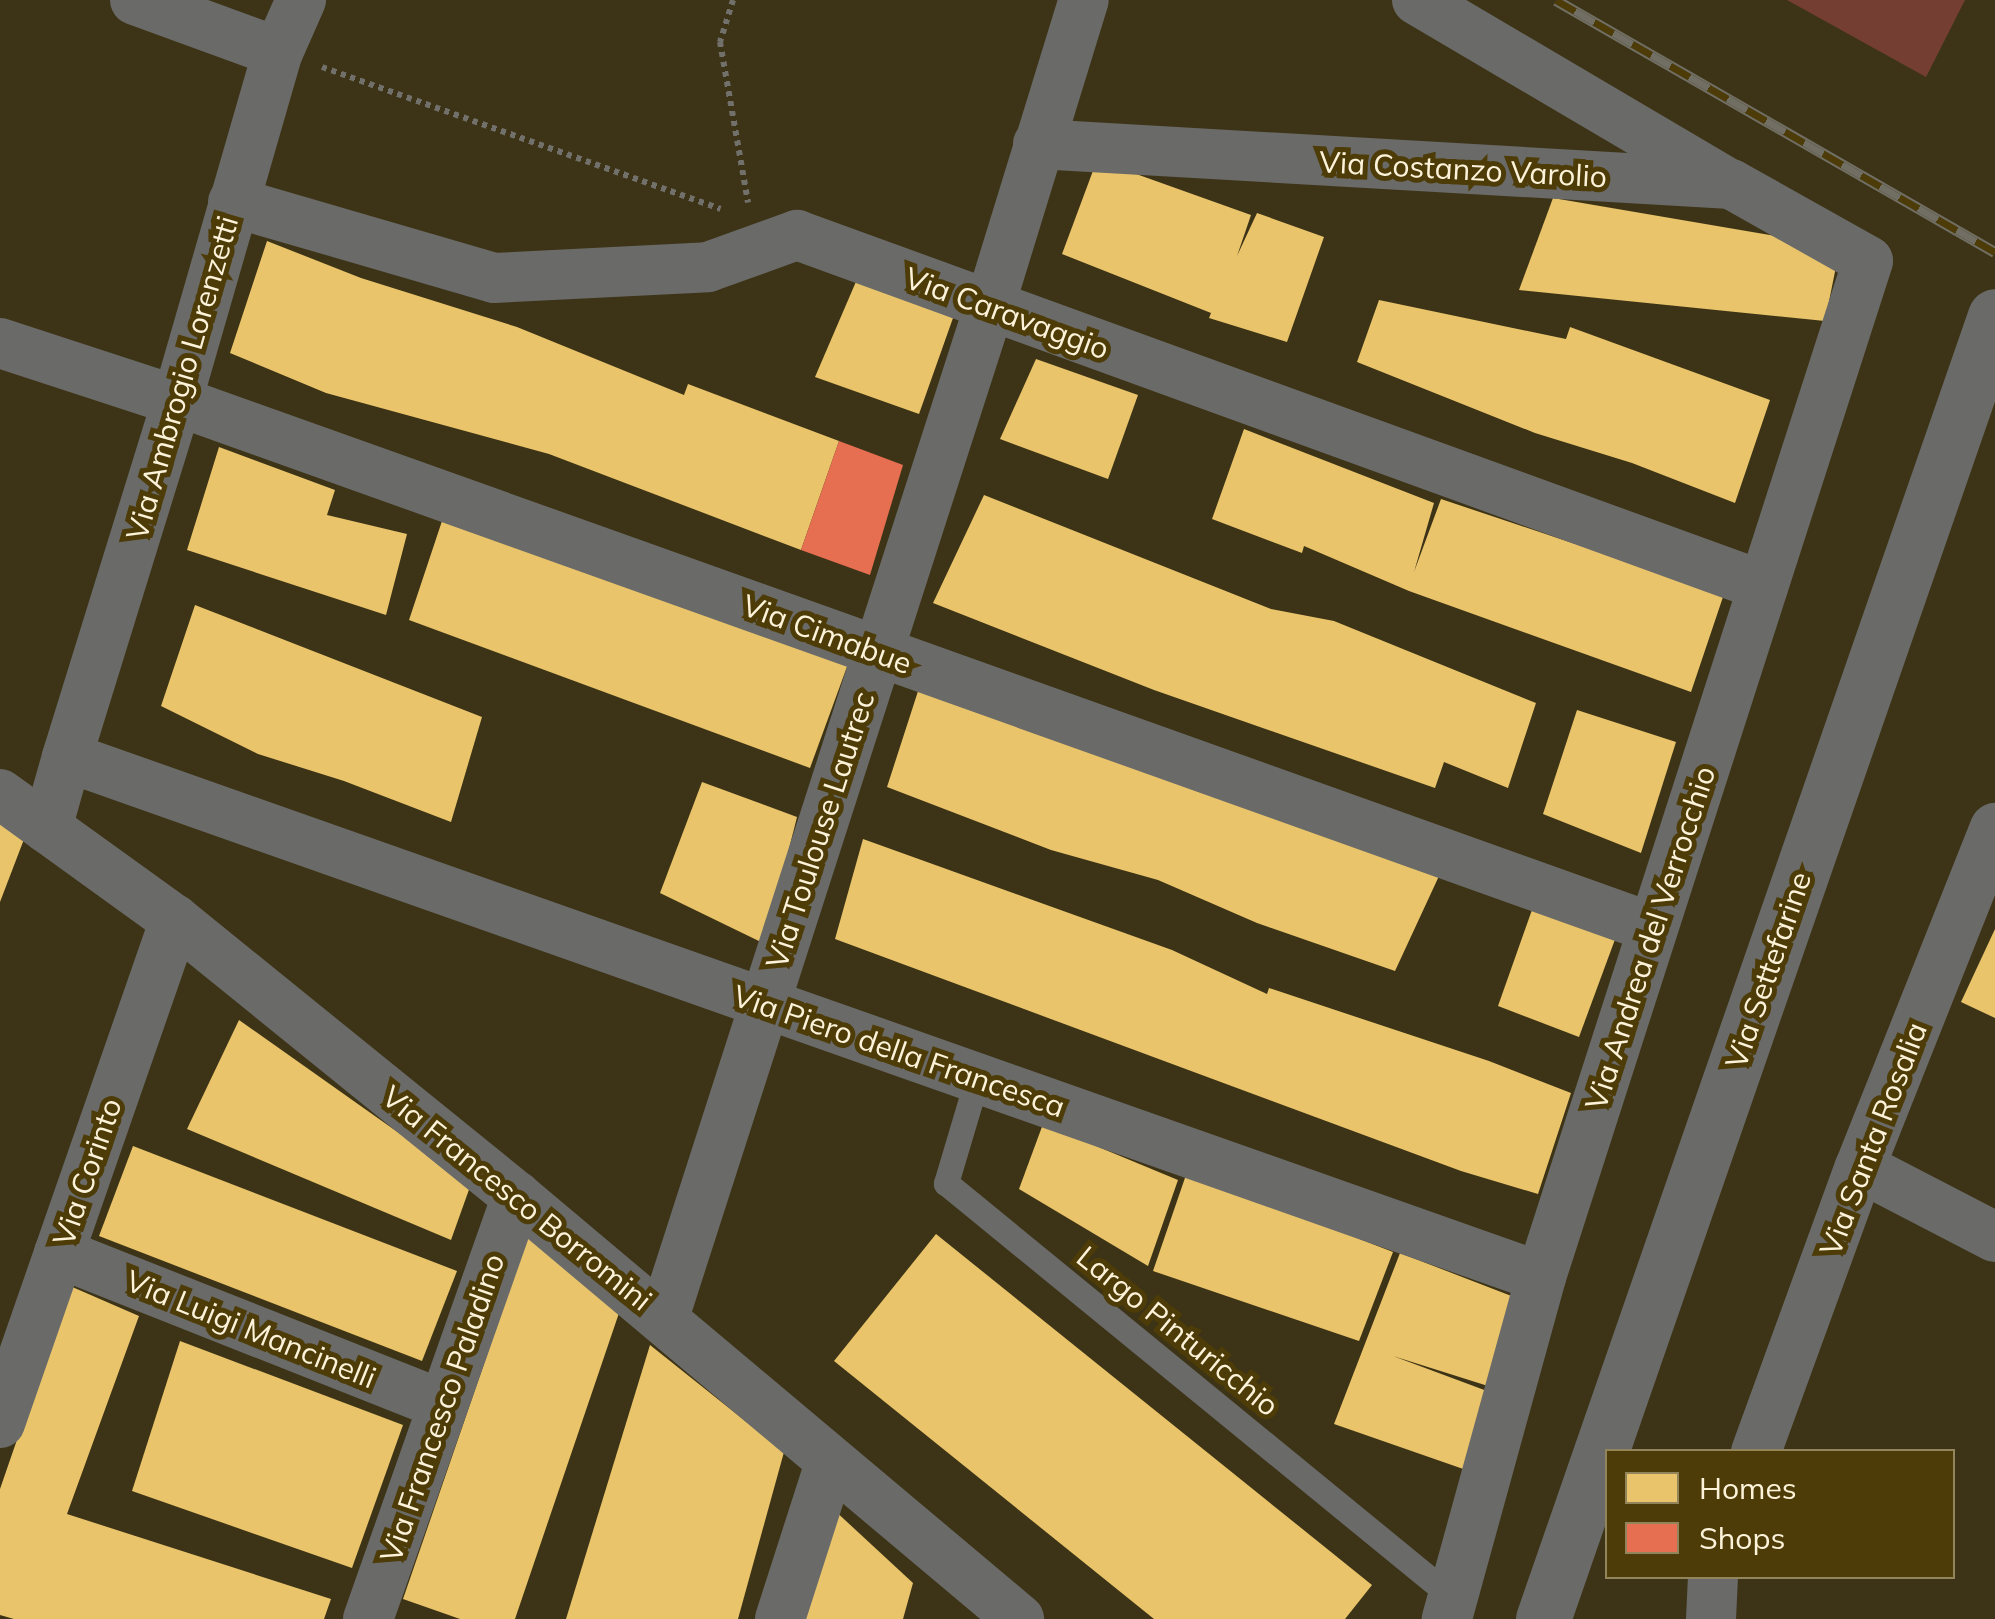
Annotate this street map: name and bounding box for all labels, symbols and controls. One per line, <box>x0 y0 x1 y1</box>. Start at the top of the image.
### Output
street label: Via Costanzo Varolio <box>1318 143 1608 195</box>
street label: Via Ambrogio Lorenzetti <box>118 212 246 544</box>
street label: Via Caravaggio <box>900 259 1114 367</box>
street label: Via Cimabue <box>737 587 917 681</box>
street label: Via Toulouse Lautrec <box>758 687 882 973</box>
street label: Via Andrea del Verrocchio <box>1577 762 1723 1114</box>
street label: Via Settefarine <box>1718 867 1818 1073</box>
street label: Via Piero della Francesca <box>728 977 1070 1125</box>
street label: Via Santa Rosalia <box>1812 1017 1934 1261</box>
street label: Via Francesco Borromini <box>375 1078 659 1318</box>
street label: Via Corinto <box>45 1094 129 1250</box>
street label: Largo Pinturicchio <box>1070 1239 1286 1423</box>
street label: Via Francesco Paladino <box>372 1249 512 1567</box>
street label: Via Luigi Mancinelli <box>121 1262 381 1396</box>
legend <box>1605 1449 1955 1579</box>
text: Homes <box>1699 1469 1797 1507</box>
text: Shops <box>1699 1519 1785 1557</box>

